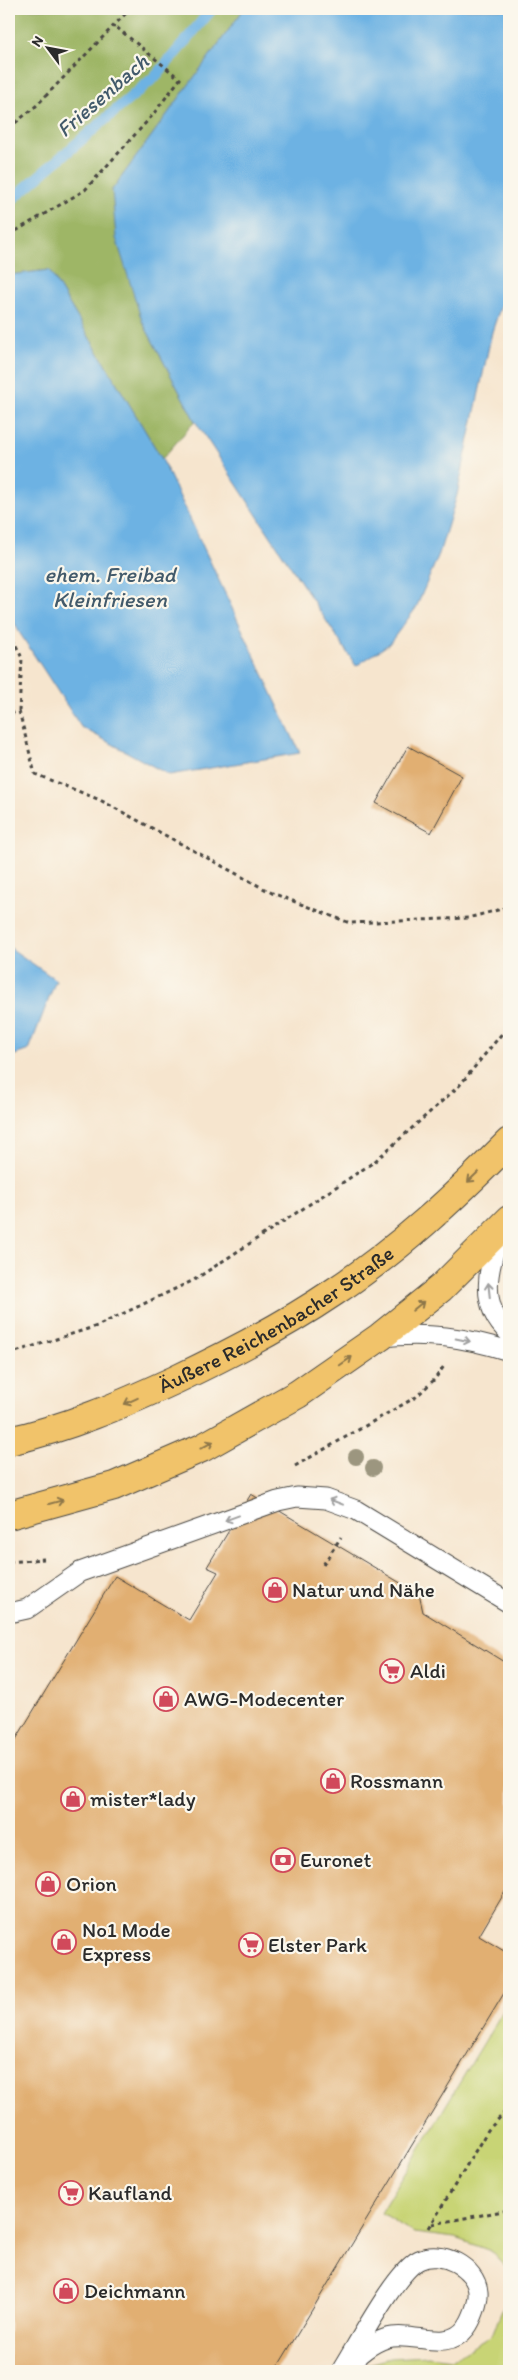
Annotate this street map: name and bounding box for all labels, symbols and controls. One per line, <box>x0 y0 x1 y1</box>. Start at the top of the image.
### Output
north arrow <box>22 22 72 72</box>
text: N <box>28 33 47 50</box>
water label: Friesenbach <box>51 48 154 143</box>
water label: ehem. Freibad Kleinfriesen <box>44 561 178 613</box>
one-way arrow <box>467 1171 480 1183</box>
street label: Äußere Reichenbacher Straße <box>154 1240 398 1398</box>
one-way arrow <box>484 1282 494 1298</box>
one-way arrow <box>412 1301 425 1312</box>
one-way arrow <box>455 1336 471 1345</box>
one-way arrow <box>339 1356 353 1366</box>
one-way arrow <box>124 1396 139 1406</box>
one-way arrow <box>200 1439 214 1449</box>
one-way arrow <box>47 1497 63 1506</box>
one-way arrow <box>328 1497 343 1506</box>
one-way arrow <box>225 1514 240 1523</box>
shop icon: Natur und Nähe <box>262 1577 288 1603</box>
place label: Natur und Nähe <box>292 1577 435 1602</box>
supermarket icon: Aldi <box>379 1658 405 1684</box>
place label: Aldi <box>410 1658 446 1683</box>
shop icon: AWG-Modecenter <box>153 1686 179 1712</box>
place label: AWG-Modecenter <box>184 1686 344 1711</box>
shop icon: Rossmann <box>320 1768 346 1794</box>
place label: Rossmann <box>350 1768 443 1793</box>
shop icon: mister*lady <box>60 1786 86 1812</box>
place label: mister*lady <box>90 1786 196 1811</box>
bank icon: Euronet <box>270 1847 296 1873</box>
place label: Euronet <box>300 1847 371 1872</box>
shop icon: Orion <box>35 1871 61 1897</box>
place label: Orion <box>66 1871 117 1896</box>
place label: No1 Mode Express <box>82 1917 171 1966</box>
shop icon: No1 Mode Express <box>51 1929 77 1955</box>
supermarket icon: Elster Park <box>238 1932 264 1958</box>
place label: Elster Park <box>268 1932 367 1957</box>
supermarket icon: Kaufland <box>58 2180 84 2206</box>
place label: Kaufland <box>88 2180 173 2205</box>
shop icon: Deichmann <box>53 2278 79 2304</box>
place label: Deichmann <box>84 2278 186 2303</box>

